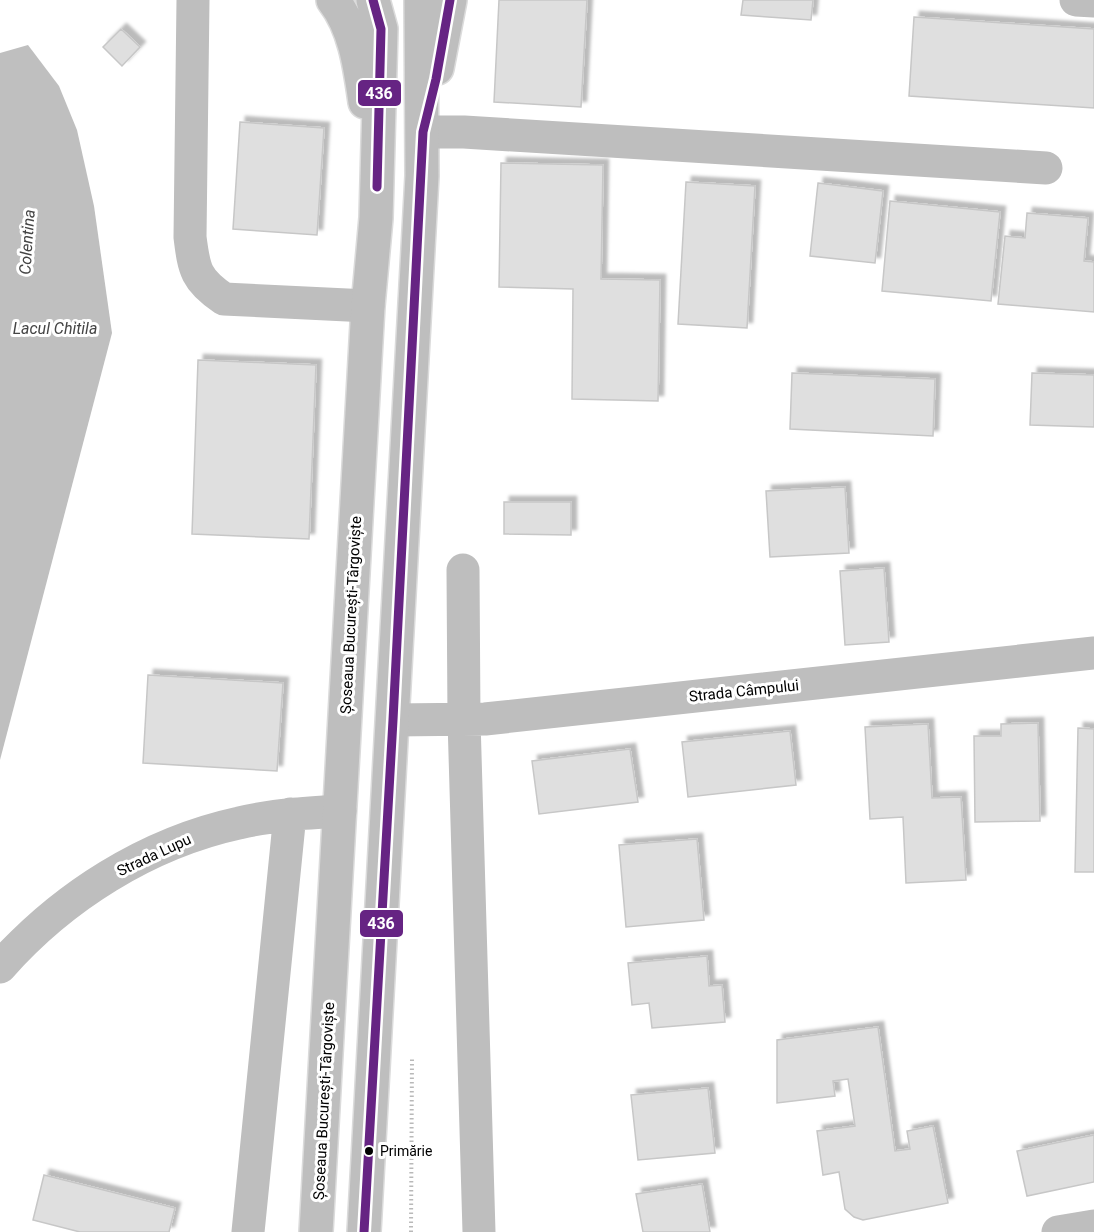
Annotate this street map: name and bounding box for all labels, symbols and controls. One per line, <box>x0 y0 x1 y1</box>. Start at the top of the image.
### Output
line badge: 436 <box>357 79 402 107</box>
text: 436 <box>365 84 393 103</box>
water label: Colentina <box>15 209 39 275</box>
water label: Lacul Chitila <box>13 319 97 338</box>
street label: Șoseaua București-Târgoviște <box>337 516 365 714</box>
street label: Strada Câmpului <box>688 676 800 706</box>
street label: Strada Lupu <box>114 830 194 880</box>
line badge: 436 <box>359 909 404 938</box>
text: 436 <box>367 914 395 933</box>
street label: Șoseaua București-Târgoviște <box>310 1002 338 1200</box>
place label: Primărie <box>380 1143 432 1159</box>
marker: Primărie <box>363 1145 375 1157</box>

